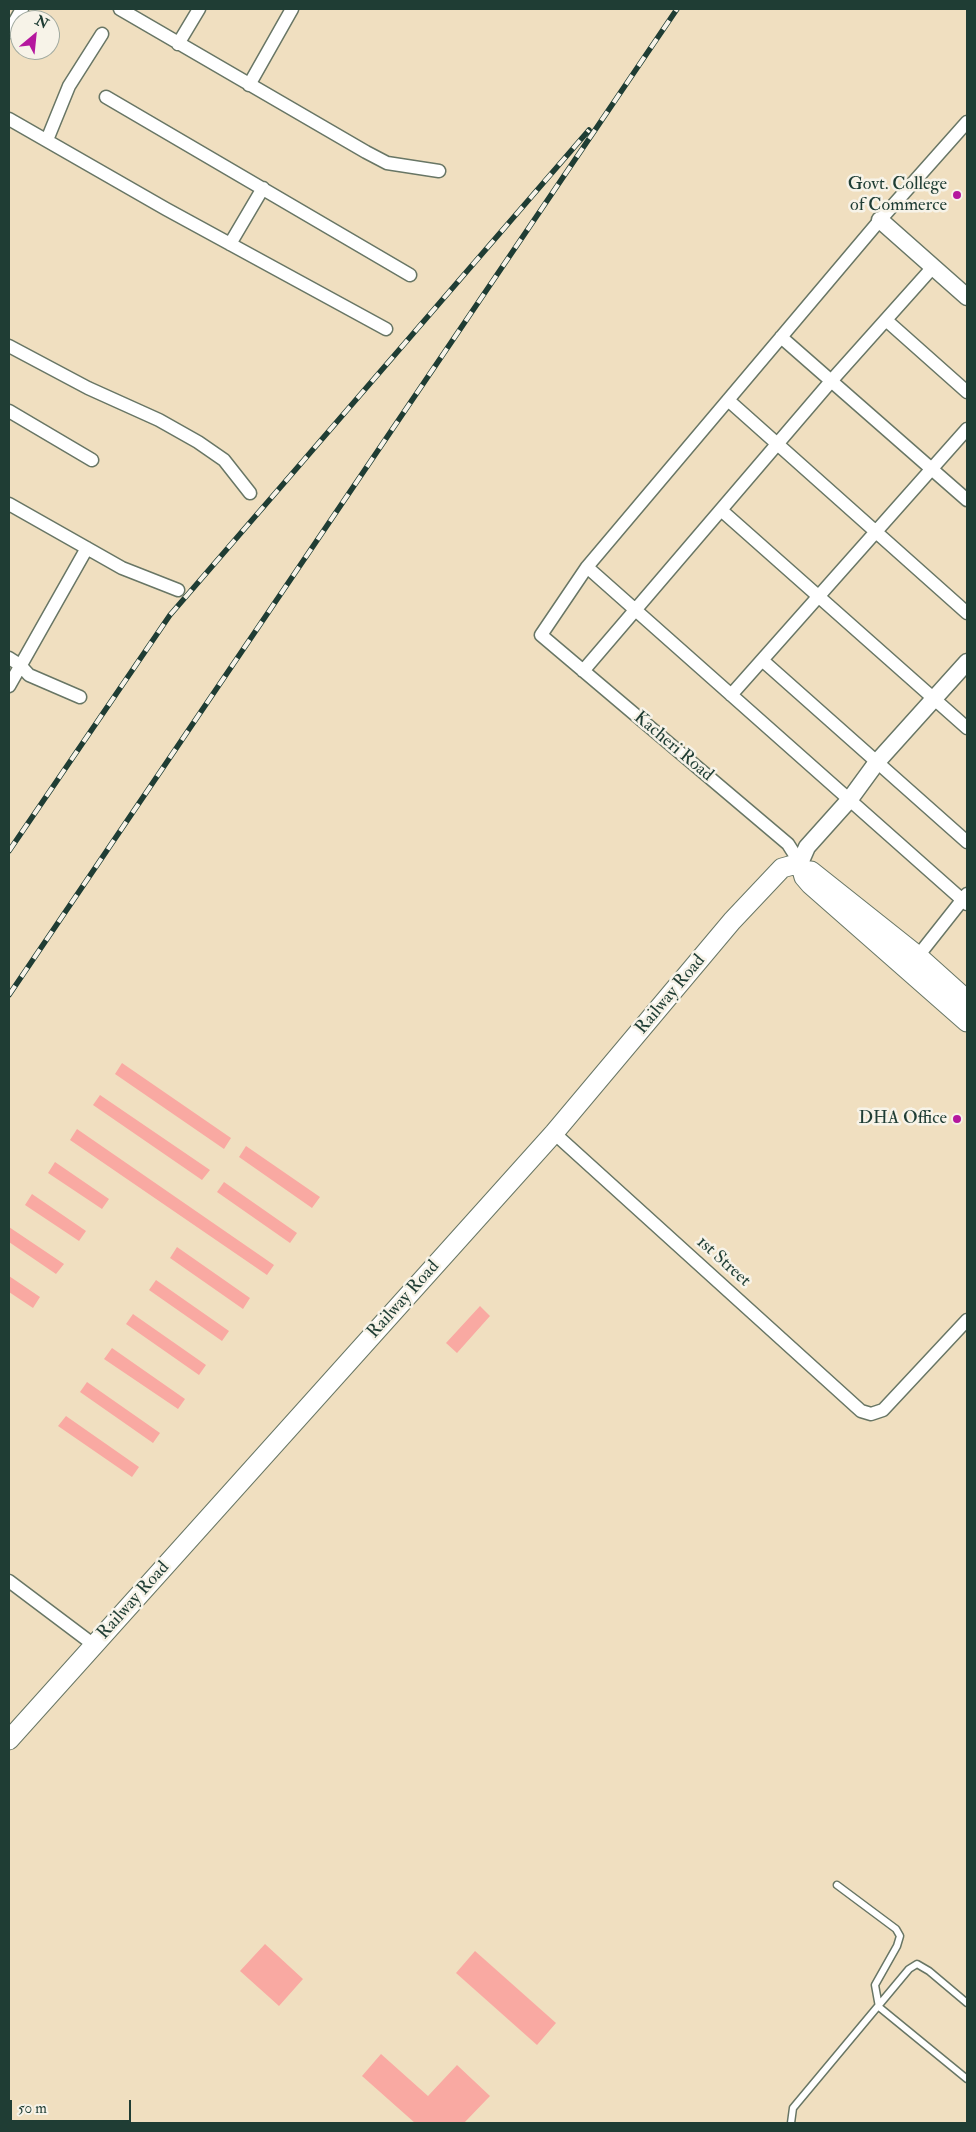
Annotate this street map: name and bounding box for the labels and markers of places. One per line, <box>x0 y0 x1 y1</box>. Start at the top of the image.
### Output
place label: Govt. College of Commerce <box>848 174 947 216</box>
marker: Govt. College of Commerce <box>951 189 963 201</box>
place label: DHA Office <box>859 1108 947 1130</box>
marker: DHA Office <box>951 1113 963 1125</box>

